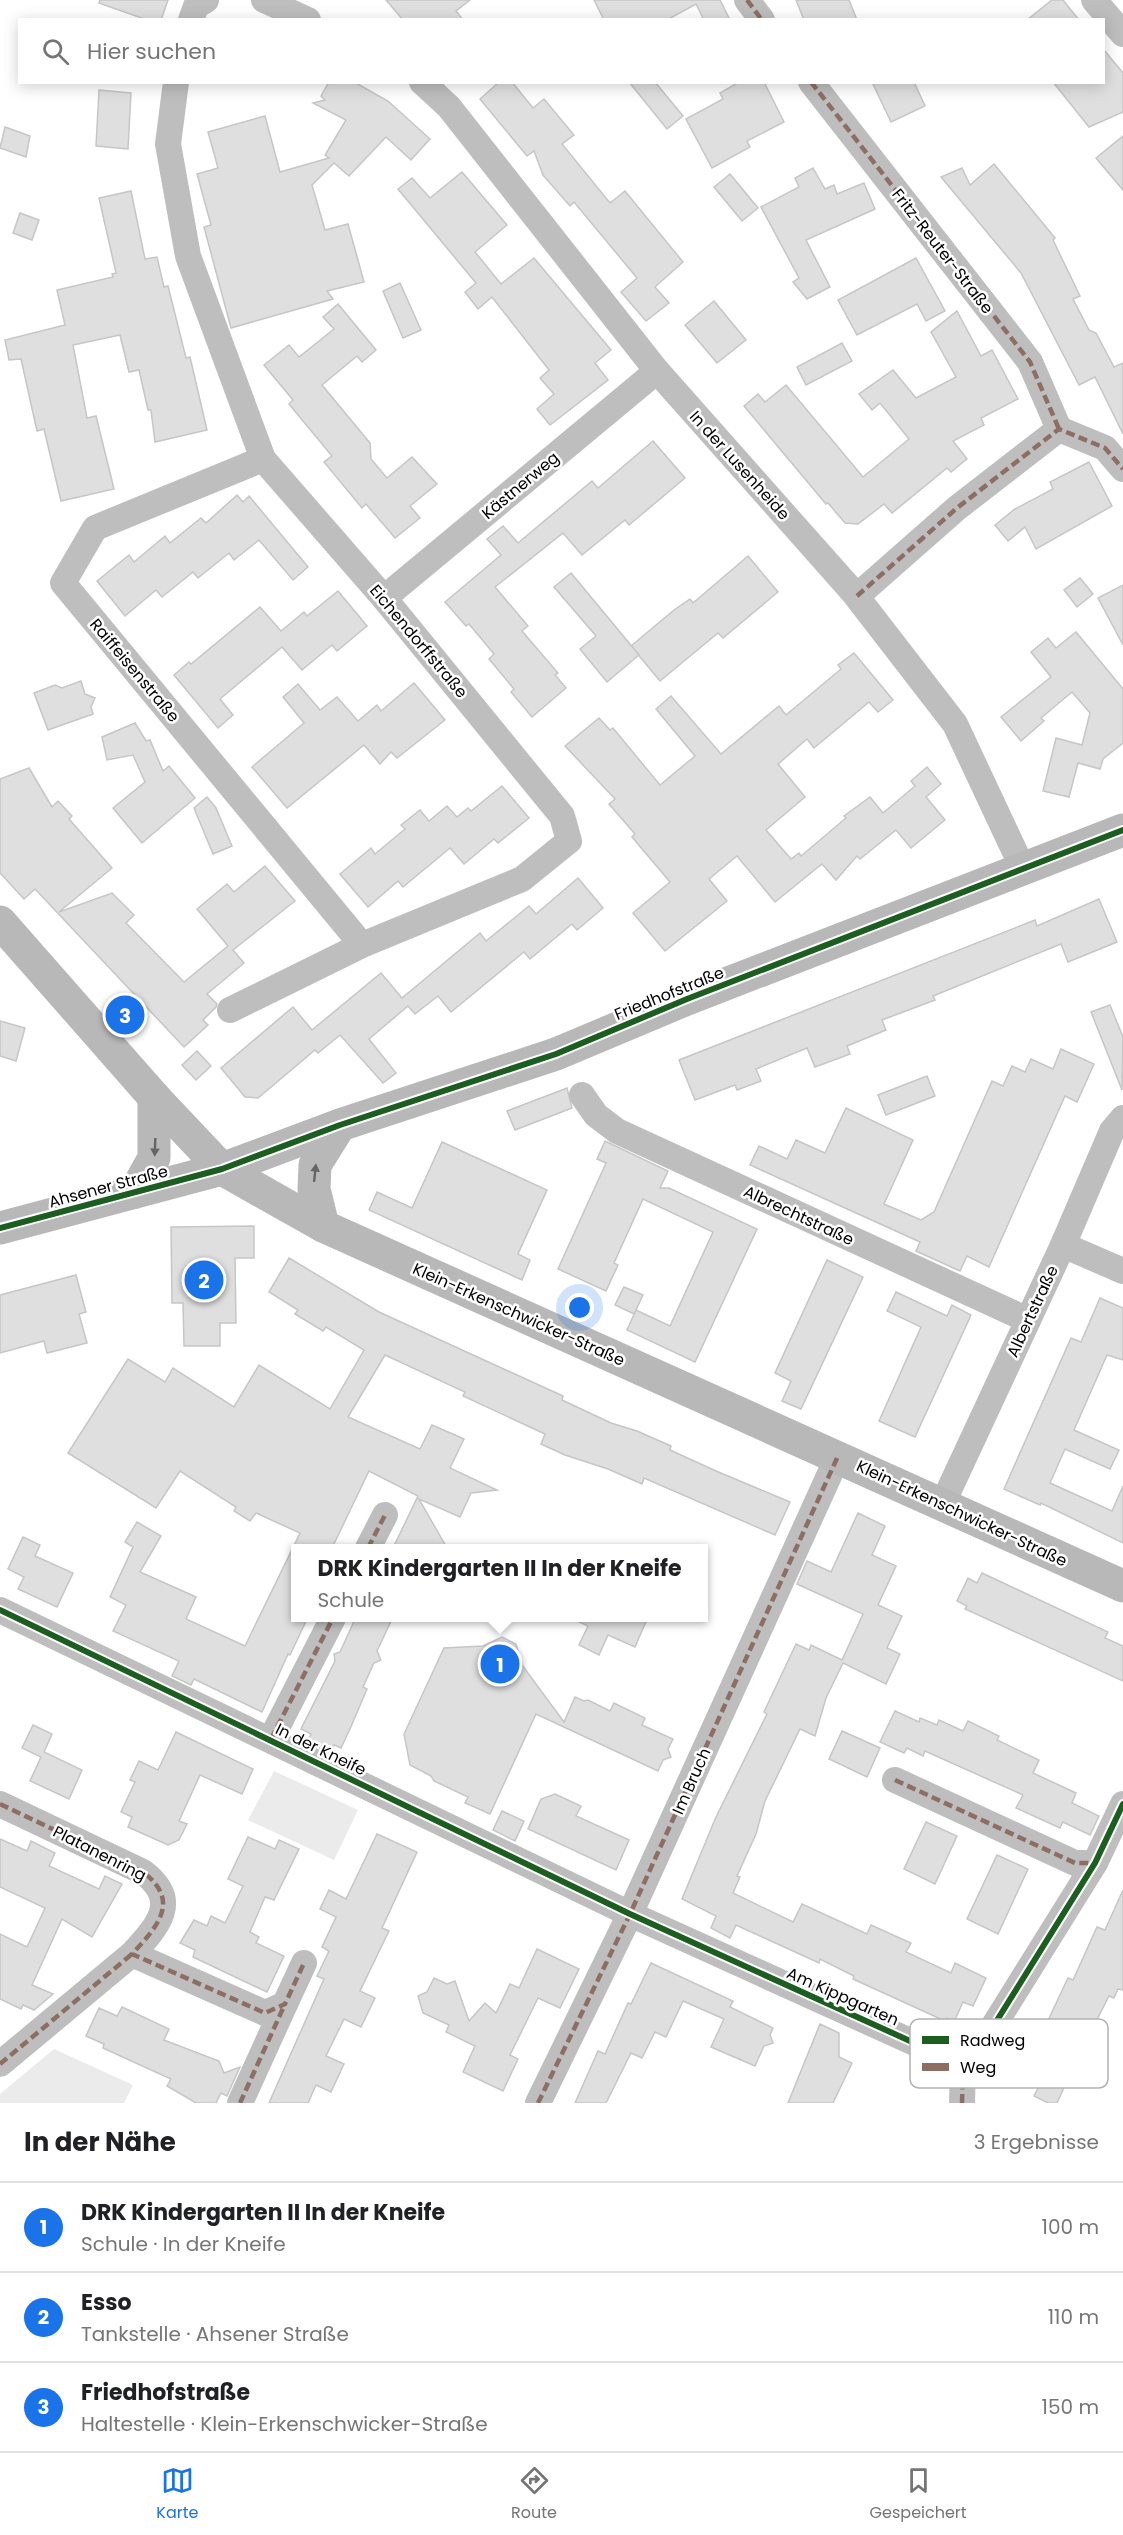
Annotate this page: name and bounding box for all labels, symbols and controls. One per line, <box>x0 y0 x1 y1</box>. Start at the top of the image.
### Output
search box <box>18 18 1105 84</box>
icon: search <box>39 35 72 68</box>
text: Hier suchen <box>87 36 216 67</box>
street label: Fritz-Reuter-Straße <box>886 184 999 319</box>
street label: In der Lusenheide <box>684 406 795 525</box>
street label: Kästnerweg <box>477 446 564 525</box>
street label: Eichendorffstraße <box>364 580 473 703</box>
street label: Raiffeisenstraße <box>84 613 185 727</box>
street label: Friedhofstraße <box>611 961 727 1026</box>
pin: 3 <box>106 992 144 1038</box>
one-way arrow <box>150 1138 159 1157</box>
street label: Ahsener Straße <box>46 1160 170 1213</box>
one-way arrow <box>310 1163 320 1182</box>
street label: Albrechtstraße <box>740 1180 858 1251</box>
street label: Klein-Erkenschwicker-Straße <box>409 1257 629 1372</box>
pin: 2 <box>184 1258 224 1302</box>
street label: Albertstraße <box>1001 1261 1064 1361</box>
your location <box>565 1293 594 1322</box>
street label: Klein-Erkenschwicker-Straße <box>853 1454 1071 1572</box>
popup <box>291 1544 708 1622</box>
text: DRK Kindergarten II In der Kneife <box>317 1553 682 1584</box>
text: Schule <box>317 1586 384 1614</box>
pin: 1 <box>480 1642 520 1686</box>
street label: In der Kneife <box>272 1718 370 1781</box>
street label: Im Bruch <box>667 1744 716 1818</box>
street label: Platanenring <box>49 1820 150 1887</box>
street label: Am Kippgarten <box>783 1961 902 2031</box>
legend <box>910 2019 1108 2088</box>
text: Radweg <box>960 2029 1025 2052</box>
text: Weg <box>960 2056 996 2079</box>
text: In der Nähe <box>24 2124 176 2160</box>
text: 3 Ergebnisse <box>974 2128 1099 2156</box>
text: DRK Kindergarten II In der Kneife <box>81 2197 445 2228</box>
text: 1 <box>40 2213 47 2241</box>
text: 100 m <box>1042 2213 1099 2241</box>
text: Schule · In der Kneife <box>81 2230 286 2258</box>
text: Esso <box>81 2287 131 2318</box>
text: 2 <box>38 2303 49 2331</box>
text: 110 m <box>1048 2303 1099 2331</box>
text: Tankstelle · Ahsener Straße <box>81 2320 349 2348</box>
text: Friedhofstraße <box>81 2377 250 2408</box>
text: 3 <box>37 2393 50 2421</box>
text: 150 m <box>1042 2393 1099 2421</box>
text: Haltestelle · Klein-Erkenschwicker-Straße <box>81 2410 488 2438</box>
tab: Karte <box>156 2464 198 2525</box>
tab: Route <box>511 2464 557 2525</box>
tab: Gespeichert <box>870 2464 967 2525</box>

